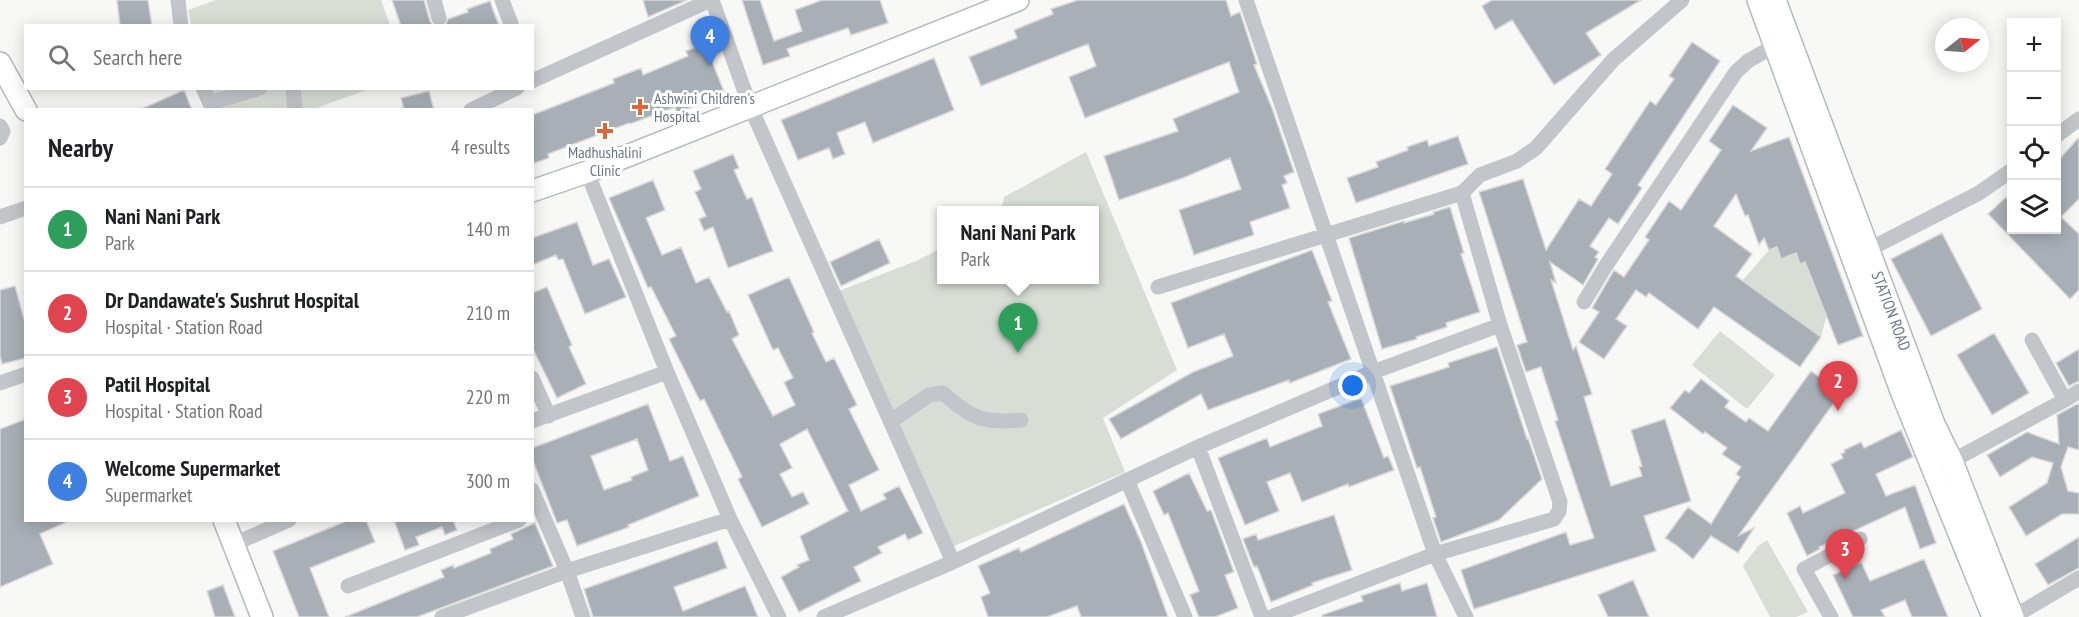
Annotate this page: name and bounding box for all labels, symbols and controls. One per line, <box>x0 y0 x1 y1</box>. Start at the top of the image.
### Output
pin: 4 <box>690 16 730 66</box>
north arrow <box>1935 18 1989 72</box>
map controls <box>2007 18 2061 234</box>
button: + <box>2007 18 2061 72</box>
search box <box>24 24 534 90</box>
icon: search <box>45 41 78 74</box>
text: Search here <box>93 43 182 71</box>
button: − <box>2007 72 2061 126</box>
place label: Ashwini Children's Hospital <box>654 88 755 126</box>
marker: Ashwini Children's Hospital <box>631 98 649 116</box>
marker: Madhushalini Clinic <box>596 122 614 140</box>
button: locate <box>2007 126 2061 180</box>
text: Nearby <box>48 131 113 164</box>
text: 4 results <box>451 134 510 160</box>
place label: Madhushalini Clinic <box>568 142 642 180</box>
button: layers <box>2007 180 2061 234</box>
text: Nani Nani Park <box>105 202 220 230</box>
popup <box>937 206 1099 284</box>
text: 1 <box>63 216 72 242</box>
text: 140 m <box>466 216 510 242</box>
text: Nani Nani Park <box>960 218 1076 246</box>
text: Park <box>105 230 135 256</box>
text: Park <box>960 246 990 272</box>
street label: STATION ROAD <box>1868 268 1916 353</box>
text: Dr Dandawate's Sushrut Hospital <box>105 286 359 314</box>
text: 2 <box>63 300 72 326</box>
text: 210 m <box>466 300 510 326</box>
pin: 1 <box>998 304 1038 353</box>
text: Hospital · Station Road <box>105 314 263 340</box>
pin: 2 <box>1818 362 1858 411</box>
text: Patil Hospital <box>105 370 210 398</box>
your location <box>1338 371 1367 400</box>
text: 3 <box>63 384 72 410</box>
text: 220 m <box>466 384 510 410</box>
text: Hospital · Station Road <box>105 398 263 424</box>
text: Welcome Supermarket <box>105 454 280 482</box>
text: 4 <box>63 468 72 494</box>
text: 300 m <box>466 468 510 494</box>
text: Supermarket <box>105 482 193 508</box>
pin: 3 <box>1826 530 1864 579</box>

